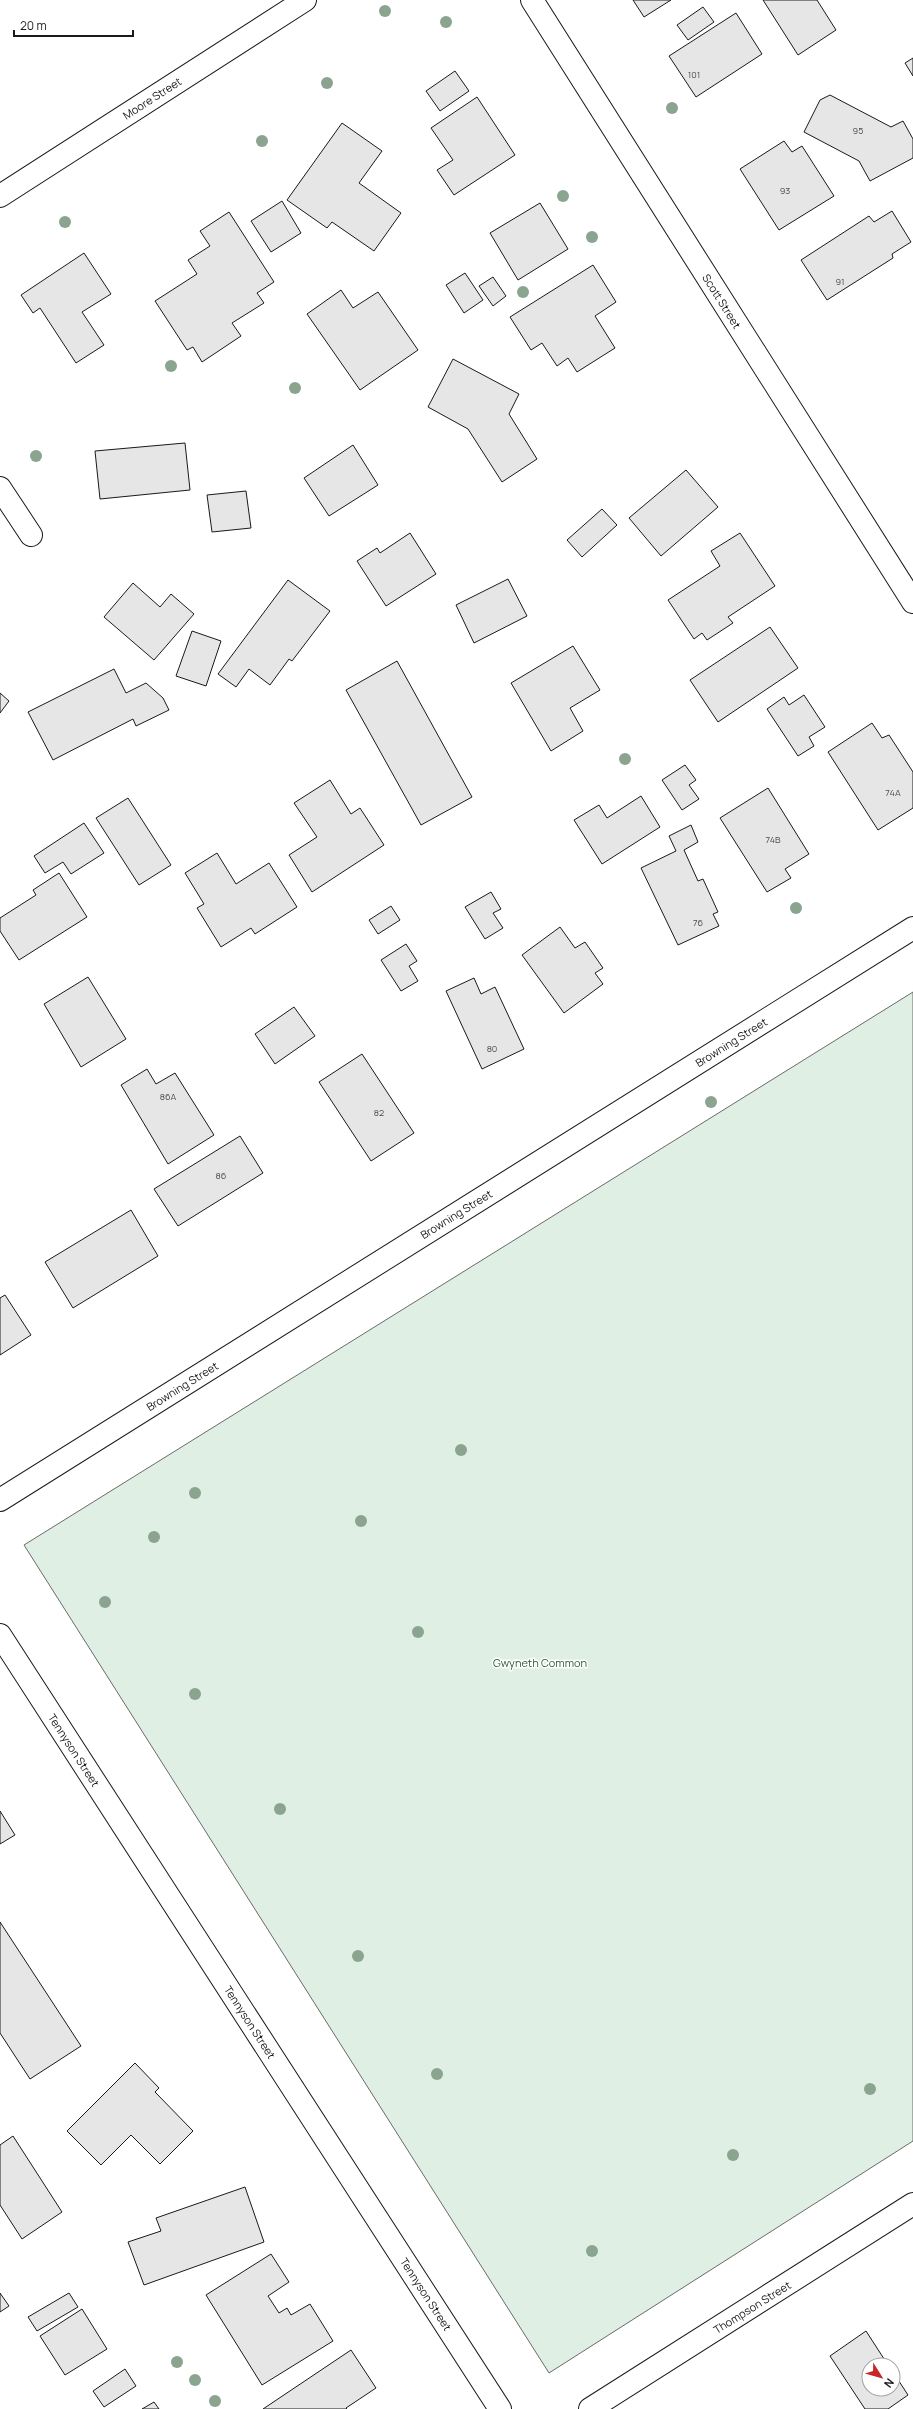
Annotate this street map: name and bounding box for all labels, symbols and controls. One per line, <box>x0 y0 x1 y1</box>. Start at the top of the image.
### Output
scale bar <box>14 12 133 38</box>
text: 20 m <box>20 17 47 34</box>
house number: 101 <box>688 68 700 81</box>
street label: Moore Street <box>120 73 184 123</box>
house number: 95 <box>853 124 863 137</box>
house number: 93 <box>780 184 790 197</box>
street label: Scott Street <box>699 271 745 331</box>
house number: 91 <box>835 275 845 288</box>
house number: 74A <box>885 786 901 799</box>
house number: 74B <box>766 833 781 846</box>
house number: 76 <box>693 916 703 929</box>
street label: Browning Street <box>692 1014 770 1070</box>
house number: 80 <box>487 1042 497 1055</box>
house number: 86A <box>160 1090 177 1103</box>
house number: 82 <box>374 1106 384 1119</box>
house number: 86 <box>216 1169 227 1182</box>
street label: Browning Street <box>417 1186 495 1242</box>
street label: Browning Street <box>143 1358 221 1414</box>
park label: Gwyneth Common <box>493 1655 587 1670</box>
street label: Tennyson Street <box>45 1711 103 1789</box>
street label: Tennyson Street <box>221 1983 279 2061</box>
street label: Tennyson Street <box>397 2255 455 2333</box>
street label: Thompson Street <box>710 2277 794 2337</box>
north arrow <box>861 2357 901 2397</box>
text: N <box>881 2376 898 2391</box>

